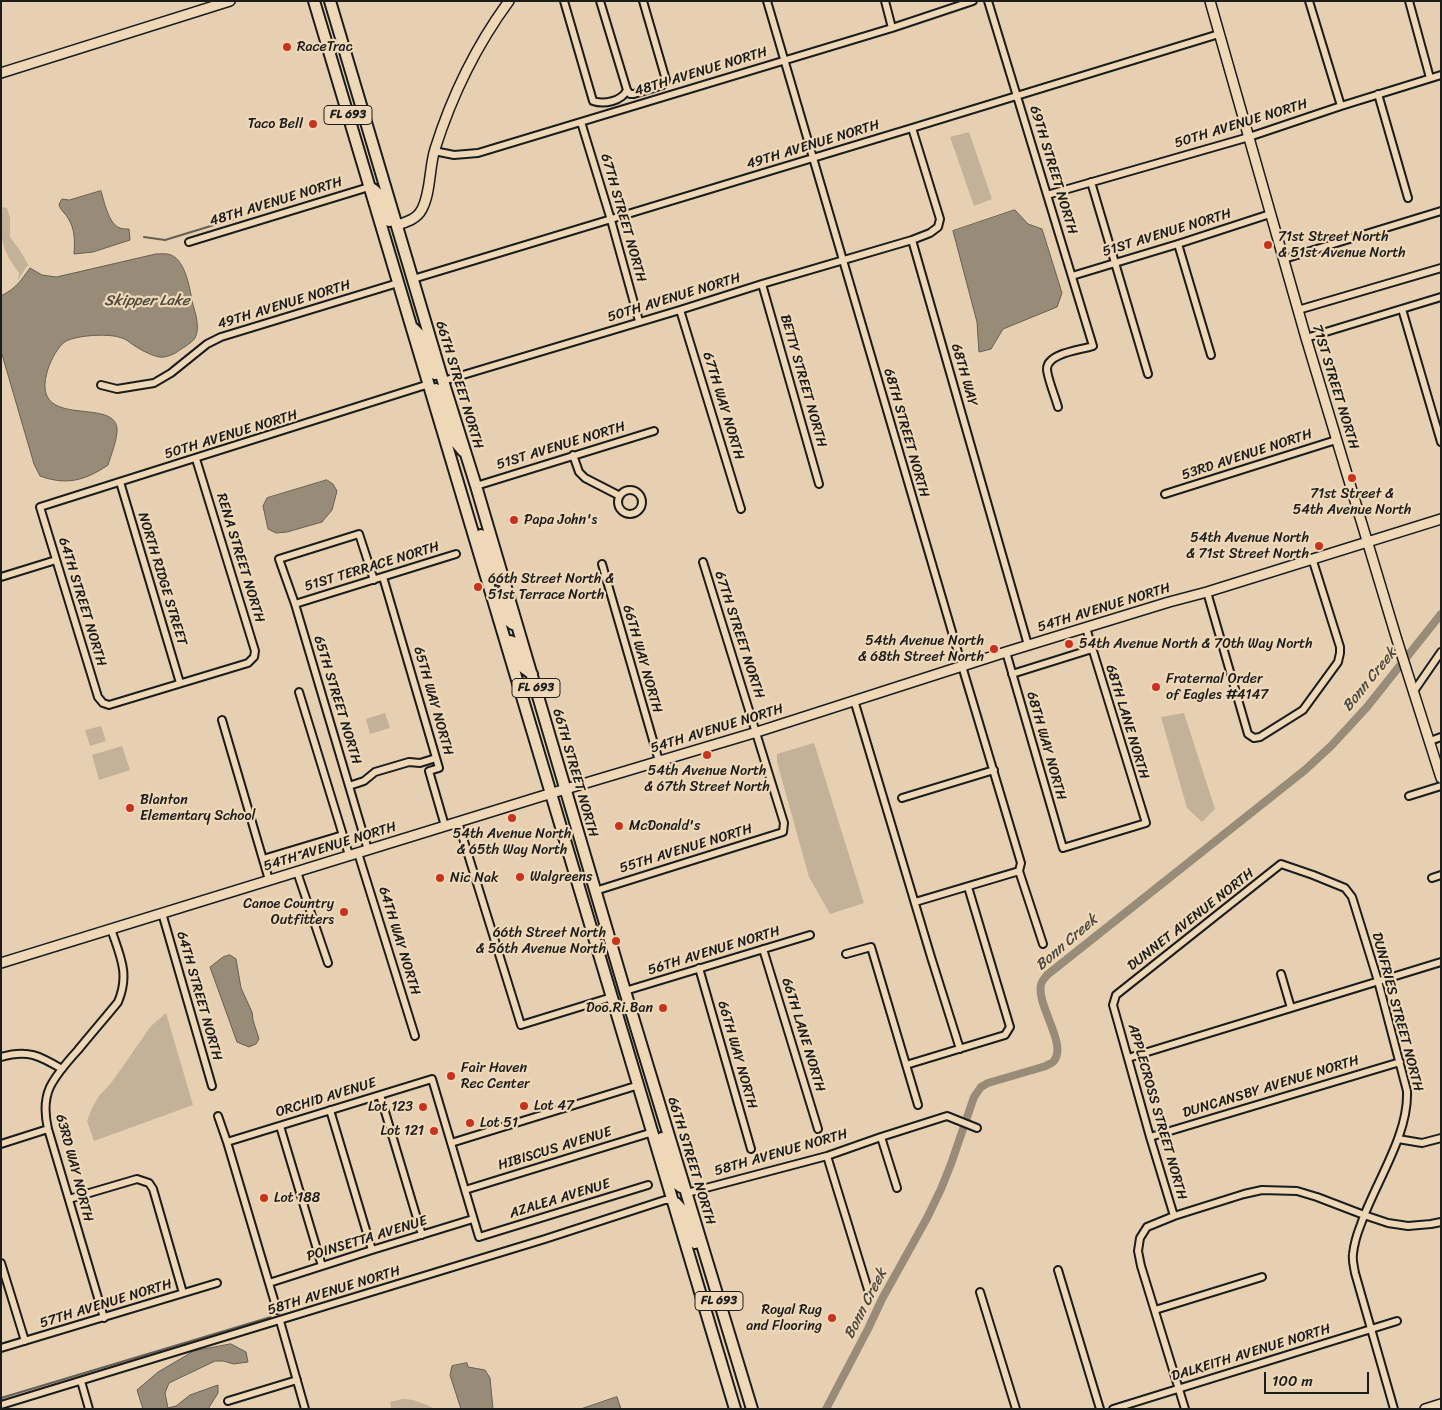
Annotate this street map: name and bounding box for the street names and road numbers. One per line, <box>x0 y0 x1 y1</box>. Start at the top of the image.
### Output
street label: 48TH AVENUE NORTH <box>633 44 769 100</box>
street label: 50TH AVENUE NORTH <box>1172 96 1310 152</box>
street label: 69TH STREET NORTH <box>1025 104 1081 236</box>
road number: FL 693 <box>324 106 372 124</box>
street label: 49TH AVENUE NORTH <box>744 117 882 173</box>
street label: 67TH STREET NORTH <box>597 152 649 284</box>
street label: 48TH AVENUE NORTH <box>208 174 344 230</box>
street label: 51ST AVENUE NORTH <box>1100 205 1234 261</box>
street label: 50TH AVENUE NORTH <box>605 270 743 326</box>
street label: 49TH AVENUE NORTH <box>215 277 353 333</box>
street label: BETTY STREET NORTH <box>776 313 830 449</box>
street label: 66TH STREET NORTH <box>432 319 486 451</box>
street label: 71ST STREET NORTH <box>1308 323 1362 451</box>
street label: 68TH WAY <box>947 342 981 408</box>
street label: 67TH WAY NORTH <box>699 350 747 462</box>
street label: 68TH STREET NORTH <box>880 367 932 499</box>
street label: 50TH AVENUE NORTH <box>162 407 300 463</box>
street label: 51ST AVENUE NORTH <box>494 418 628 474</box>
street label: 53RD AVENUE NORTH <box>1180 426 1314 484</box>
street label: RENA STREET NORTH <box>212 491 268 625</box>
street label: NORTH RIDGE STREET <box>134 510 190 648</box>
street label: 64TH STREET NORTH <box>54 536 110 668</box>
street label: 51ST TERRACE NORTH <box>303 538 441 596</box>
street label: 67TH STREET NORTH <box>710 569 768 701</box>
street label: 54TH AVENUE NORTH <box>1035 580 1173 636</box>
street label: 66TH WAY NORTH <box>619 603 665 715</box>
street label: 65TH STREET NORTH <box>309 634 365 766</box>
street label: 65TH WAY NORTH <box>409 645 457 757</box>
street label: 68TH LANE NORTH <box>1102 663 1152 781</box>
road number: FL 693 <box>512 678 560 698</box>
street label: 68TH WAY NORTH <box>1022 690 1070 802</box>
street label: 54TH AVENUE NORTH <box>648 701 786 757</box>
street label: 66TH STREET NORTH <box>549 707 601 839</box>
street label: 54TH AVENUE NORTH <box>261 819 399 875</box>
street label: 55TH AVENUE NORTH <box>618 821 754 877</box>
street label: DUNNET AVENUE NORTH <box>1124 865 1258 975</box>
street label: 64TH WAY NORTH <box>375 885 423 997</box>
street label: 56TH AVENUE NORTH <box>646 923 782 979</box>
street label: 64TH STREET NORTH <box>172 929 226 1063</box>
street label: DUNFRIES STREET NORTH <box>1368 931 1426 1093</box>
street label: 66TH LANE NORTH <box>778 976 828 1094</box>
street label: 66TH WAY NORTH <box>714 999 760 1111</box>
street label: APPLECROSS STREET NORTH <box>1124 1022 1190 1202</box>
street label: DUNCANSBY AVENUE NORTH <box>1181 1052 1361 1122</box>
street label: ORCHID AVENUE <box>274 1075 378 1121</box>
street label: 66TH STREET NORTH <box>664 1095 718 1227</box>
street label: 63RD WAY NORTH <box>52 1112 96 1224</box>
street label: HIBISCUS AVENUE <box>496 1124 614 1174</box>
street label: 58TH AVENUE NORTH <box>712 1126 850 1180</box>
street label: AZALEA AVENUE <box>508 1176 612 1222</box>
street label: POINSETTA AVENUE <box>305 1213 429 1265</box>
street label: 58TH AVENUE NORTH <box>266 1263 402 1319</box>
street label: 57TH AVENUE NORTH <box>38 1276 174 1332</box>
road number: FL 693 <box>695 1292 743 1310</box>
street label: DALKEITH AVENUE NORTH <box>1169 1321 1333 1385</box>

